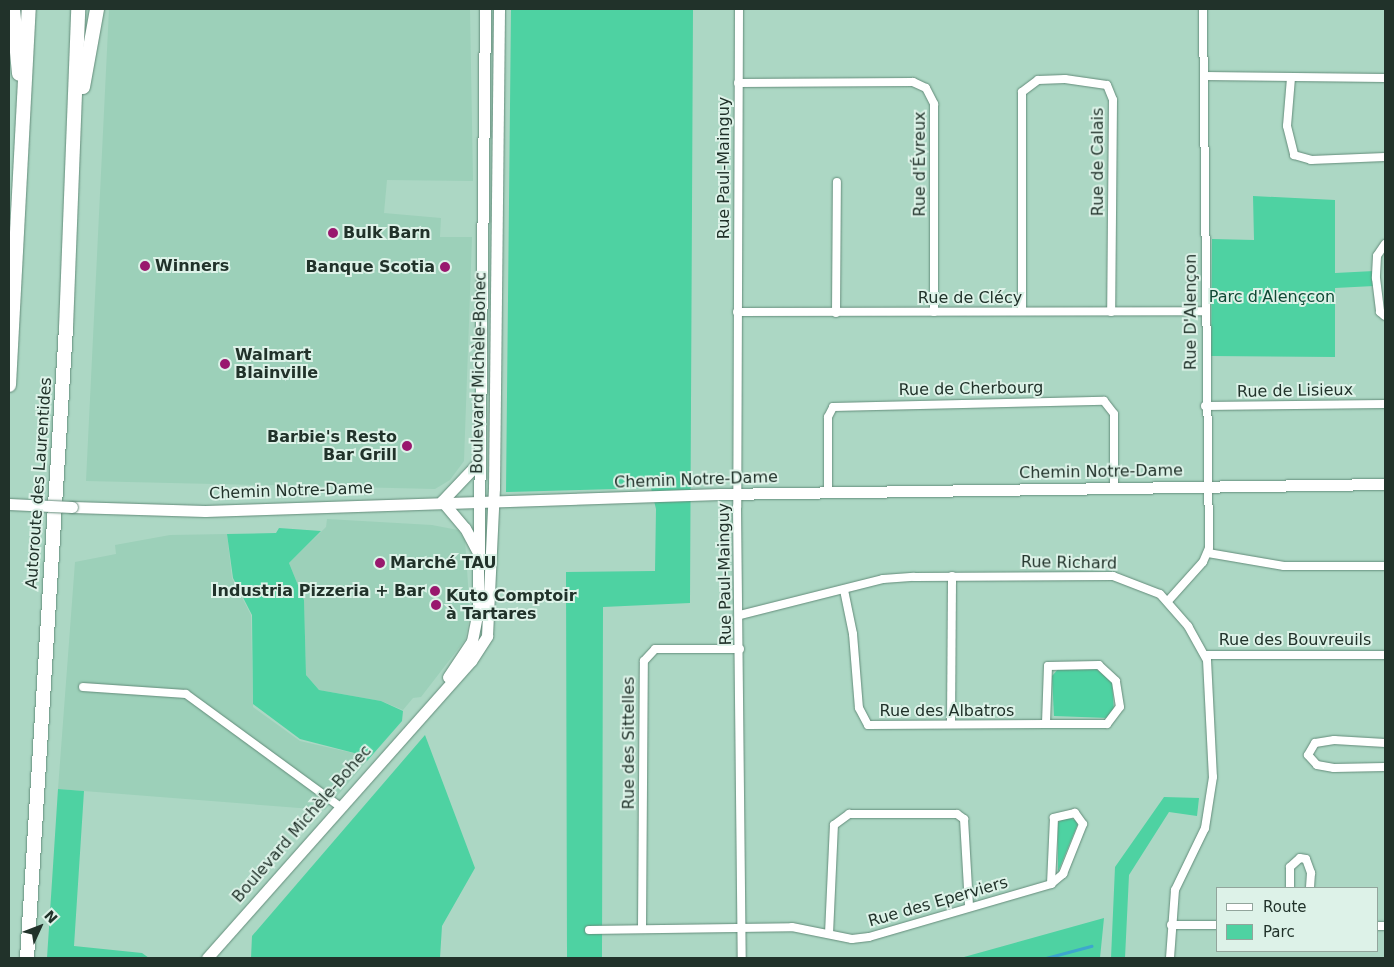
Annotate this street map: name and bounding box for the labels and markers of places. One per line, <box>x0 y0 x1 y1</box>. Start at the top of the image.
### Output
place label: Bulk Barn <box>343 223 431 243</box>
marker: Bulk Barn <box>327 227 339 239</box>
place label: Winners <box>155 256 229 276</box>
place label: Banque Scotia <box>305 257 435 277</box>
marker: Winners <box>139 260 151 272</box>
marker: Banque Scotia <box>439 261 451 273</box>
place label: Walmart Blainville <box>235 345 318 383</box>
marker: Walmart Blainville <box>219 358 231 370</box>
place label: Barbie's Resto Bar Grill <box>267 427 397 465</box>
marker: Barbie's Resto Bar Grill <box>401 440 413 452</box>
place label: Marché TAU <box>390 553 496 573</box>
marker: Marché TAU <box>374 557 386 569</box>
place label: Industria Pizzeria + Bar <box>212 581 425 601</box>
marker: Industria Pizzeria + Bar <box>429 585 441 597</box>
place label: Kuto Comptoir à Tartares <box>446 586 577 624</box>
marker: Kuto Comptoir à Tartares <box>430 599 442 611</box>

